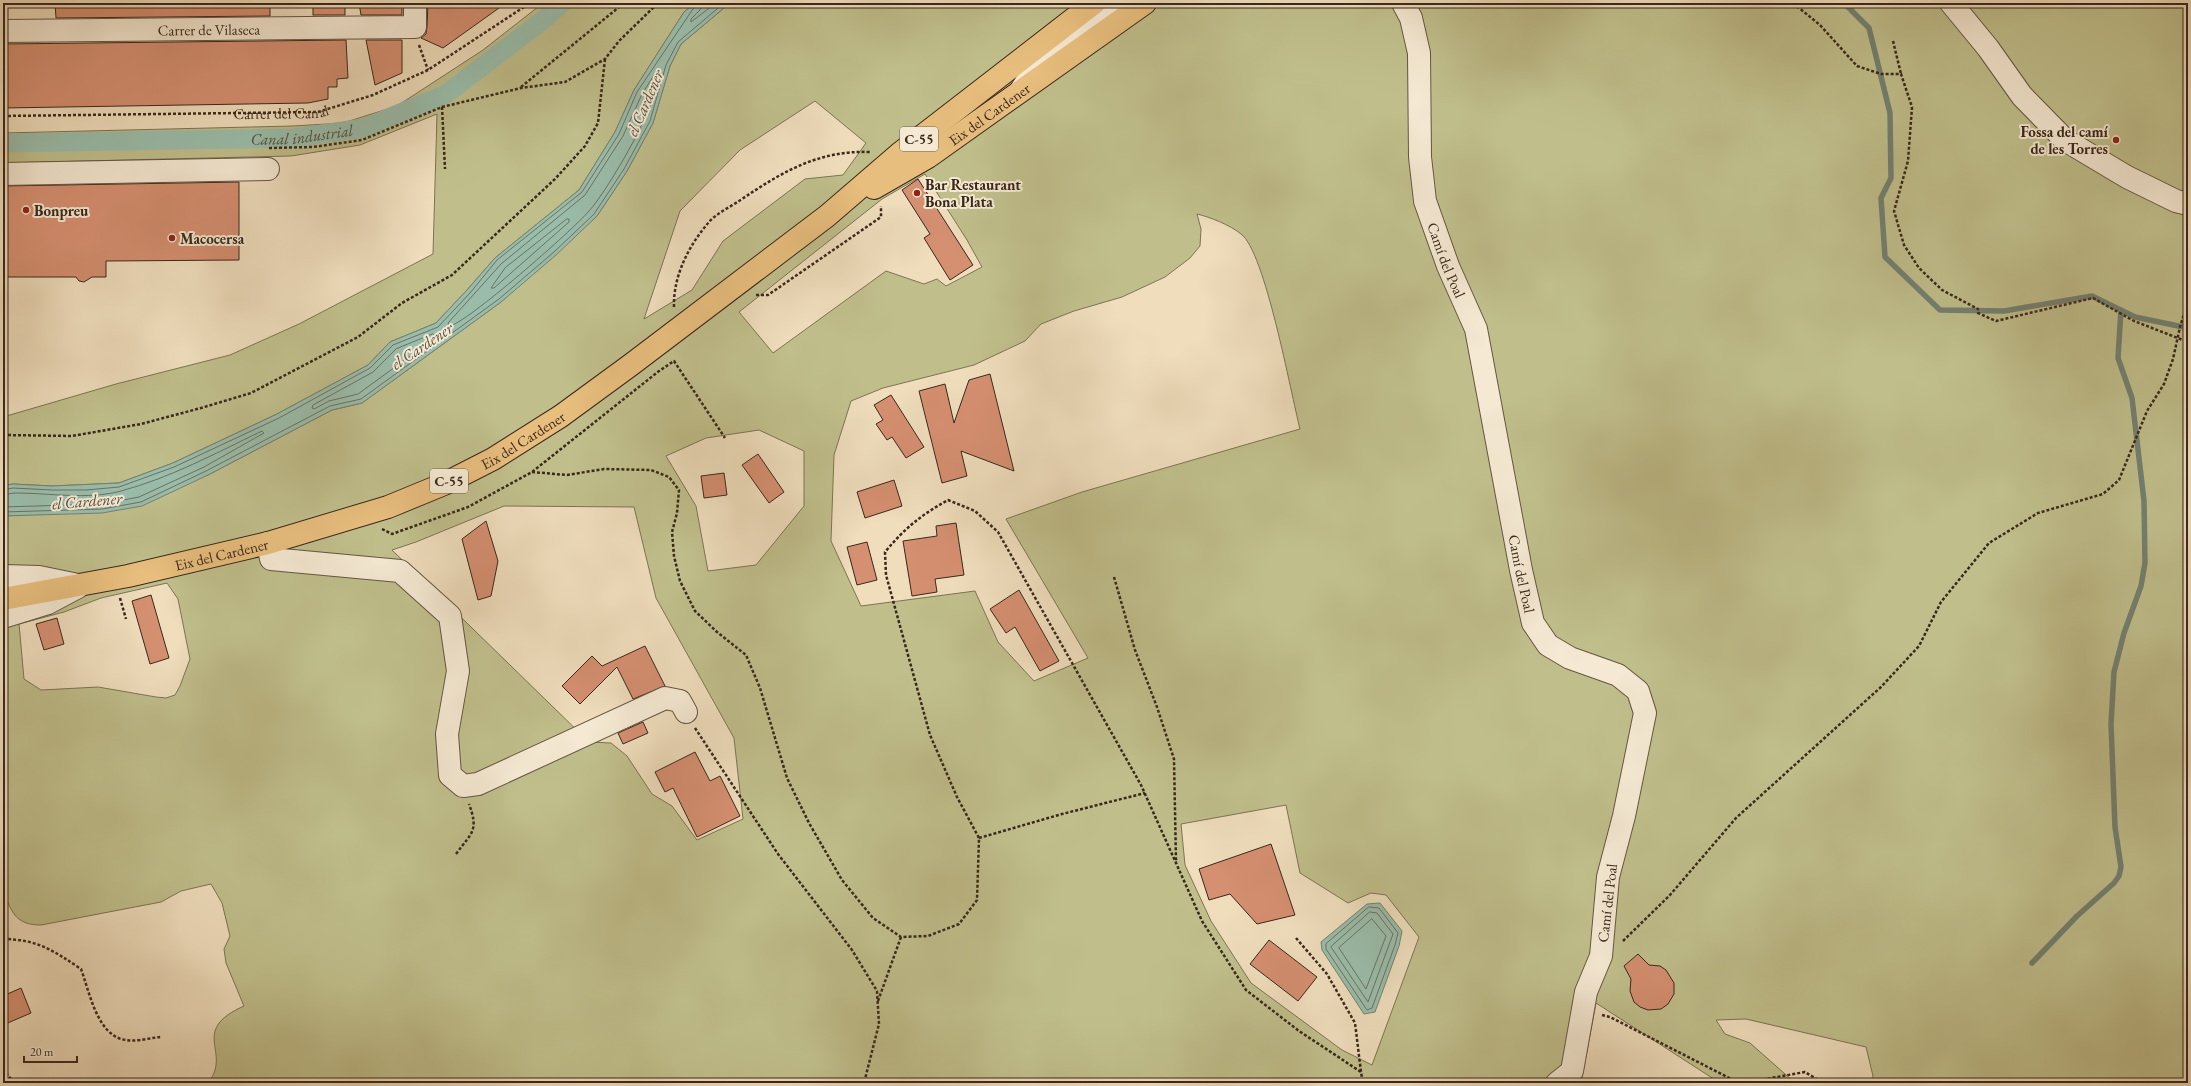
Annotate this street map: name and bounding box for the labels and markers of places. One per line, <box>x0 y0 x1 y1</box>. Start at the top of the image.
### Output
place label: Fossa del camí de les Torres <box>2021 122 2109 158</box>
marker: Fossa del camí de les Torres <box>2111 135 2121 145</box>
place label: Bar Restaurant Bona Plata <box>925 175 1021 211</box>
marker: Bar Restaurant Bona Plata <box>912 188 922 198</box>
place label: Bonpreu <box>34 201 89 220</box>
marker: Bonpreu <box>21 205 31 215</box>
place label: Macocersa <box>180 229 245 248</box>
marker: Macocersa <box>167 233 177 243</box>

